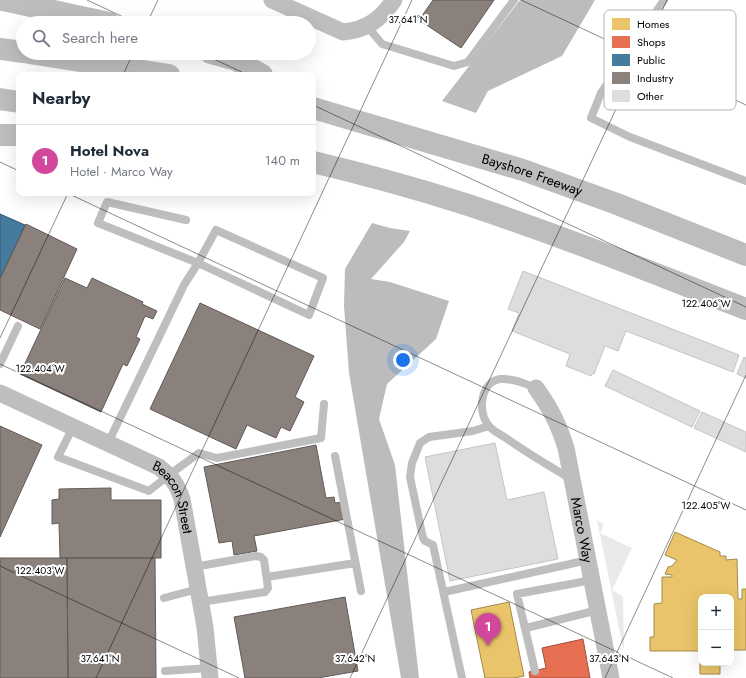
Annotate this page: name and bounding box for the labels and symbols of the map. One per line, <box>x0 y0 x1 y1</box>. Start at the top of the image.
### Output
legend <box>604 10 736 110</box>
text: 37.641°N <box>388 12 428 27</box>
text: Homes <box>637 16 670 32</box>
text: Shops <box>637 34 666 50</box>
text: Public <box>637 52 666 68</box>
text: Industry <box>637 70 674 86</box>
text: Other <box>637 88 664 104</box>
street label: Bayshore Freeway <box>479 148 586 201</box>
text: 122.406°W <box>681 296 731 311</box>
your location <box>393 350 413 370</box>
text: 122.404°W <box>15 361 65 376</box>
street label: Beacon Street <box>149 455 198 536</box>
street label: Marco Way <box>566 495 598 565</box>
text: 122.405°W <box>681 498 731 513</box>
text: 122.403°W <box>16 563 65 578</box>
pin: 1 <box>475 613 501 646</box>
text: 37.641°N <box>80 651 120 666</box>
text: 37.642°N <box>335 651 375 666</box>
text: 37.643°N <box>589 651 629 666</box>

